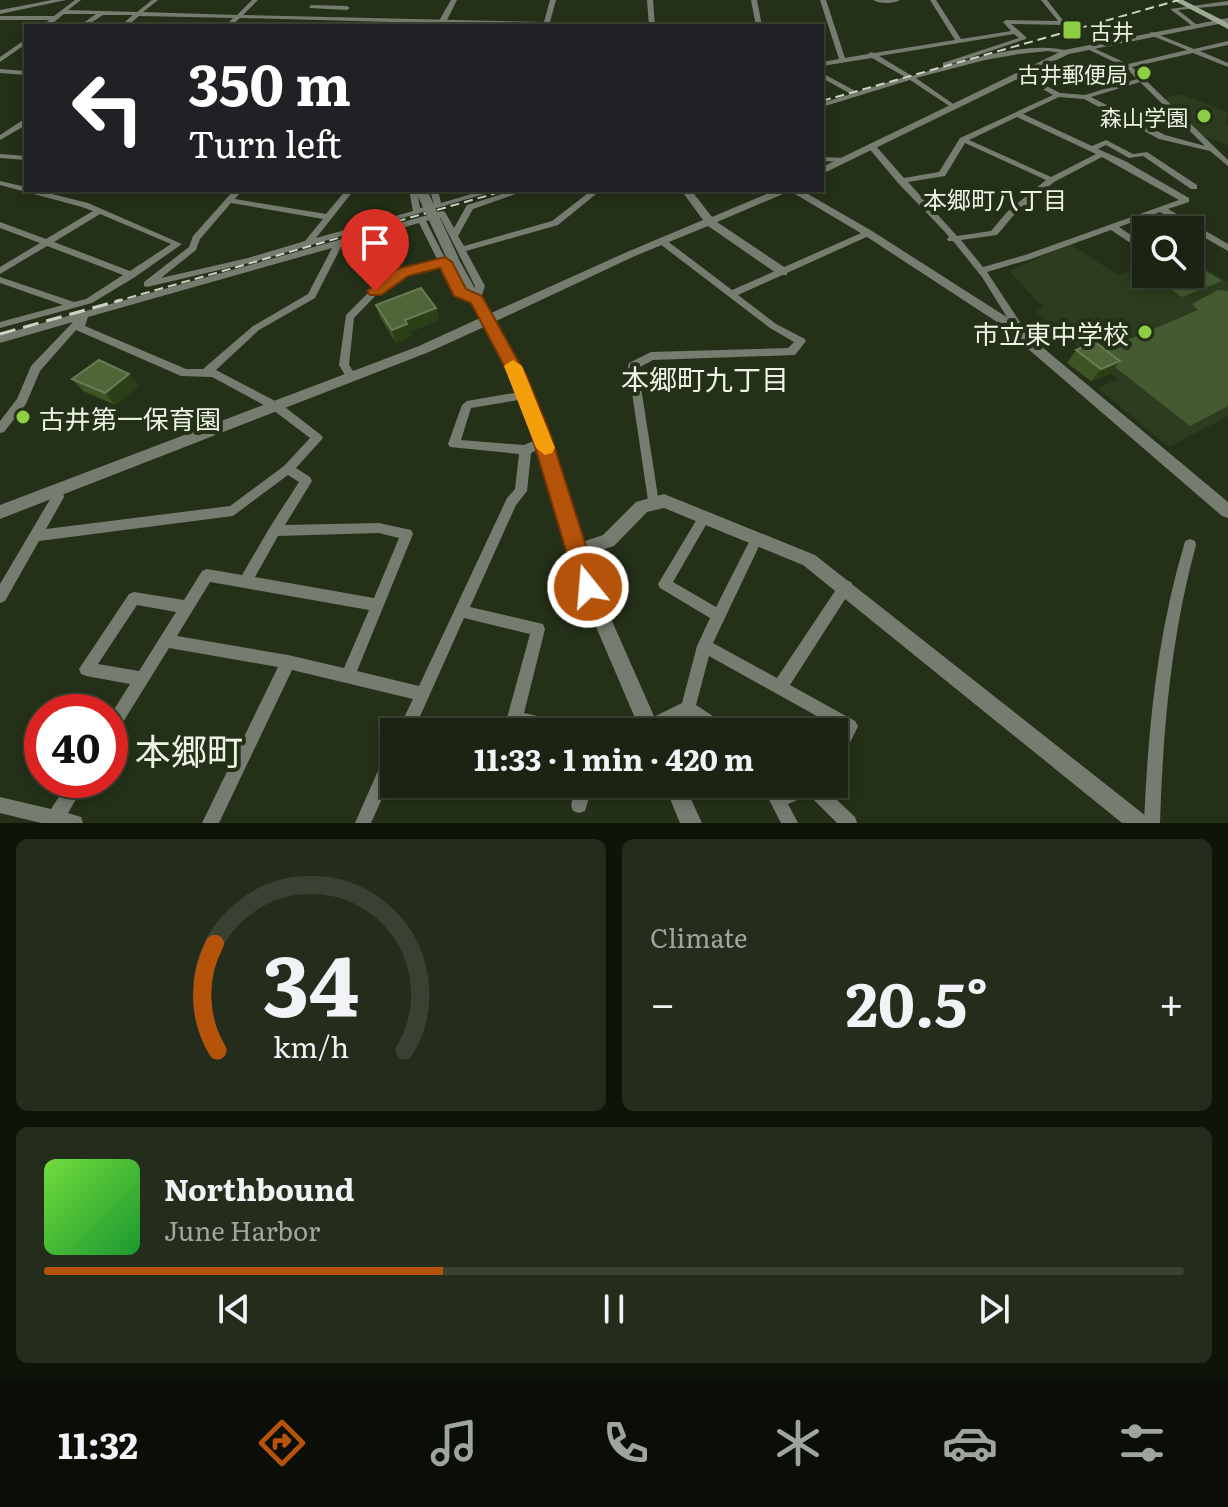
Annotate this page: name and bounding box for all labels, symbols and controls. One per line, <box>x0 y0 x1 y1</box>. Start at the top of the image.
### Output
place label: 古井 <box>1090 14 1134 47</box>
marker: 古井 <box>1061 19 1083 41</box>
text: 350 m <box>188 40 351 123</box>
icon: left <box>56 56 160 160</box>
place label: 古井郵便局 <box>1018 57 1128 90</box>
marker: 古井郵便局 <box>1135 64 1153 82</box>
place label: 森山学園 <box>1100 100 1188 133</box>
marker: 森山学園 <box>1195 107 1213 125</box>
text: Turn left <box>188 116 342 169</box>
district label: 本郷町八丁目 <box>923 181 1067 216</box>
pin <box>341 209 409 291</box>
map controls <box>1132 216 1204 288</box>
button: search <box>1132 216 1204 288</box>
icon: arrive <box>353 221 397 265</box>
place label: 市立東中学校 <box>973 313 1129 352</box>
marker: 市立東中学校 <box>1136 323 1154 341</box>
district label: 本郷町九丁目 <box>621 357 789 399</box>
place label: 古井第一保育園 <box>39 398 221 437</box>
marker: 古井第一保育園 <box>14 408 32 426</box>
position arrow <box>546 545 630 629</box>
speed limit sign: 40 <box>24 694 128 798</box>
district label: 本郷町 <box>135 723 243 776</box>
text: 11:33 · 1 min · 420 m <box>474 736 754 780</box>
text: Climate <box>650 917 748 956</box>
text: 34 <box>263 919 359 1043</box>
text: 20.5° <box>846 956 988 1045</box>
text: − <box>650 968 676 1034</box>
text: + <box>1158 968 1184 1034</box>
text: km/h <box>273 1024 349 1067</box>
text: Northbound <box>164 1166 355 1210</box>
text: June Harbor <box>164 1210 320 1249</box>
icon: previous <box>212 1287 256 1331</box>
icon: pause <box>592 1287 636 1331</box>
icon: next <box>972 1287 1016 1331</box>
icon: directions <box>254 1415 310 1471</box>
icon: music <box>426 1415 482 1471</box>
icon: phone <box>598 1415 654 1471</box>
icon: climate <box>770 1415 826 1471</box>
icon: car <box>942 1415 998 1471</box>
icon: filters <box>1114 1415 1170 1471</box>
text: 11:32 <box>58 1417 138 1470</box>

